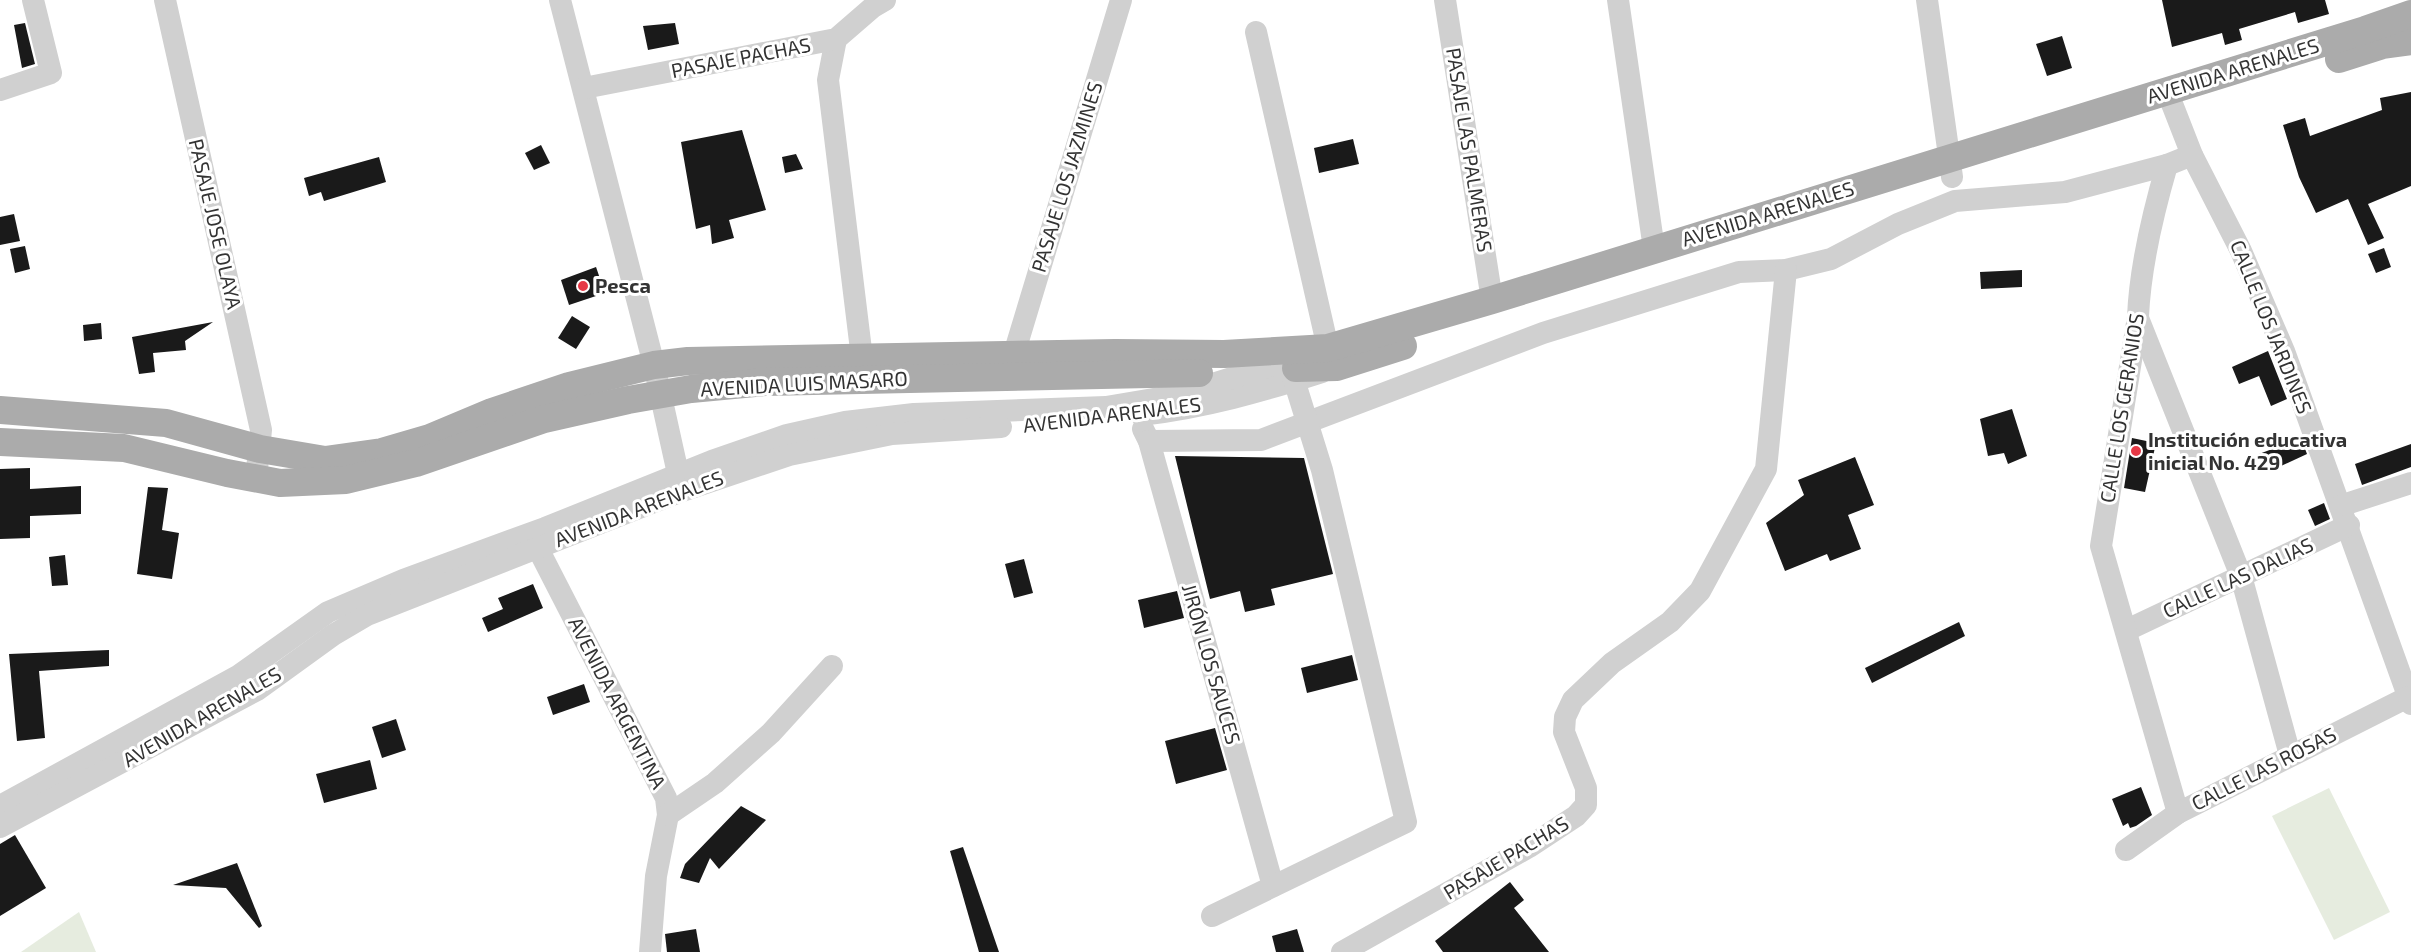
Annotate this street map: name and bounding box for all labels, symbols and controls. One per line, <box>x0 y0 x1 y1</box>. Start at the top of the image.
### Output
street label: PASAJE PACHAS <box>669 32 813 82</box>
street label: AVENIDA ARENALES <box>2144 32 2322 108</box>
street label: PASAJE LAS PALMERAS <box>1442 46 1498 254</box>
street label: PASAJE LOS JAZMINES <box>1026 78 1106 275</box>
street label: PASAJE JOSE OLAYA <box>185 136 247 312</box>
street label: AVENIDA ARENALES <box>1679 175 1857 251</box>
street label: CALLE LOS JARDINES <box>2226 236 2318 417</box>
place label: Pesca <box>595 273 651 297</box>
marker: Pesca <box>576 279 590 293</box>
street label: CALLE LOS GERANIOS <box>2094 311 2148 504</box>
street label: AVENIDA LUIS MASARO <box>700 366 908 400</box>
street label: AVENIDA ARENALES <box>1022 391 1202 437</box>
place label: Institución educativa inicial No. 429 <box>2148 427 2347 474</box>
marker: Institución educativa inicial No. 429 <box>2129 444 2143 458</box>
street label: AVENIDA ARENALES <box>551 465 726 551</box>
street label: CALLE LAS DALIAS <box>2159 532 2317 622</box>
street label: JIRÓN LOS SAUCES <box>1178 581 1246 747</box>
street label: AVENIDA ARGENTINA <box>564 613 672 793</box>
street label: AVENIDA ARENALES <box>118 661 285 771</box>
street label: CALLE LAS ROSAS <box>2187 721 2340 815</box>
street label: PASAJE PACHAS <box>1439 810 1572 904</box>

